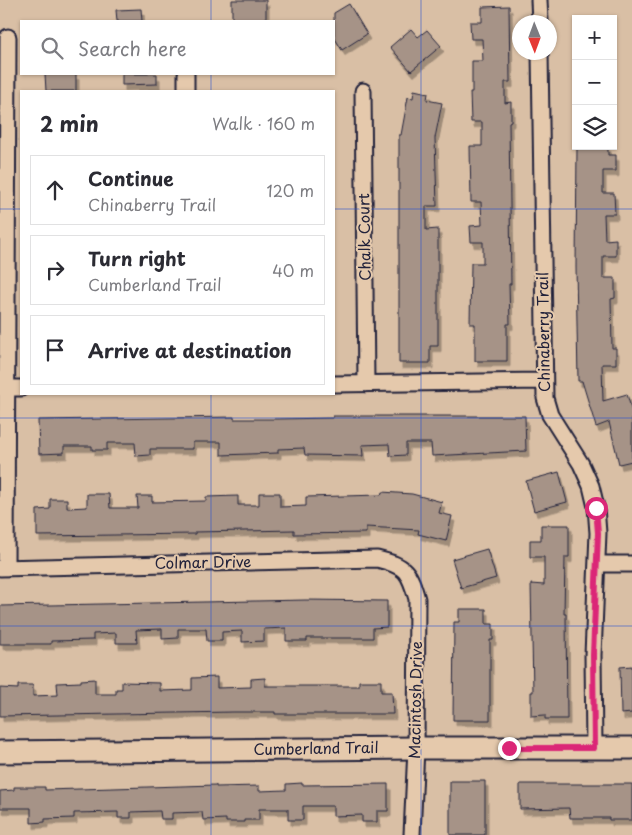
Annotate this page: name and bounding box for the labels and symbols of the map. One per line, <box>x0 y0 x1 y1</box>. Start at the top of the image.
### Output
north arrow <box>512 15 557 60</box>
street label: Chalk Court <box>351 193 376 281</box>
street label: Chinaberry Trail <box>530 272 555 392</box>
route start <box>585 497 608 520</box>
street label: Colmar Drive <box>154 549 252 574</box>
street label: Macintosh Drive <box>402 641 427 759</box>
street label: Cumberland Trail <box>253 735 379 760</box>
route end <box>498 737 521 760</box>

